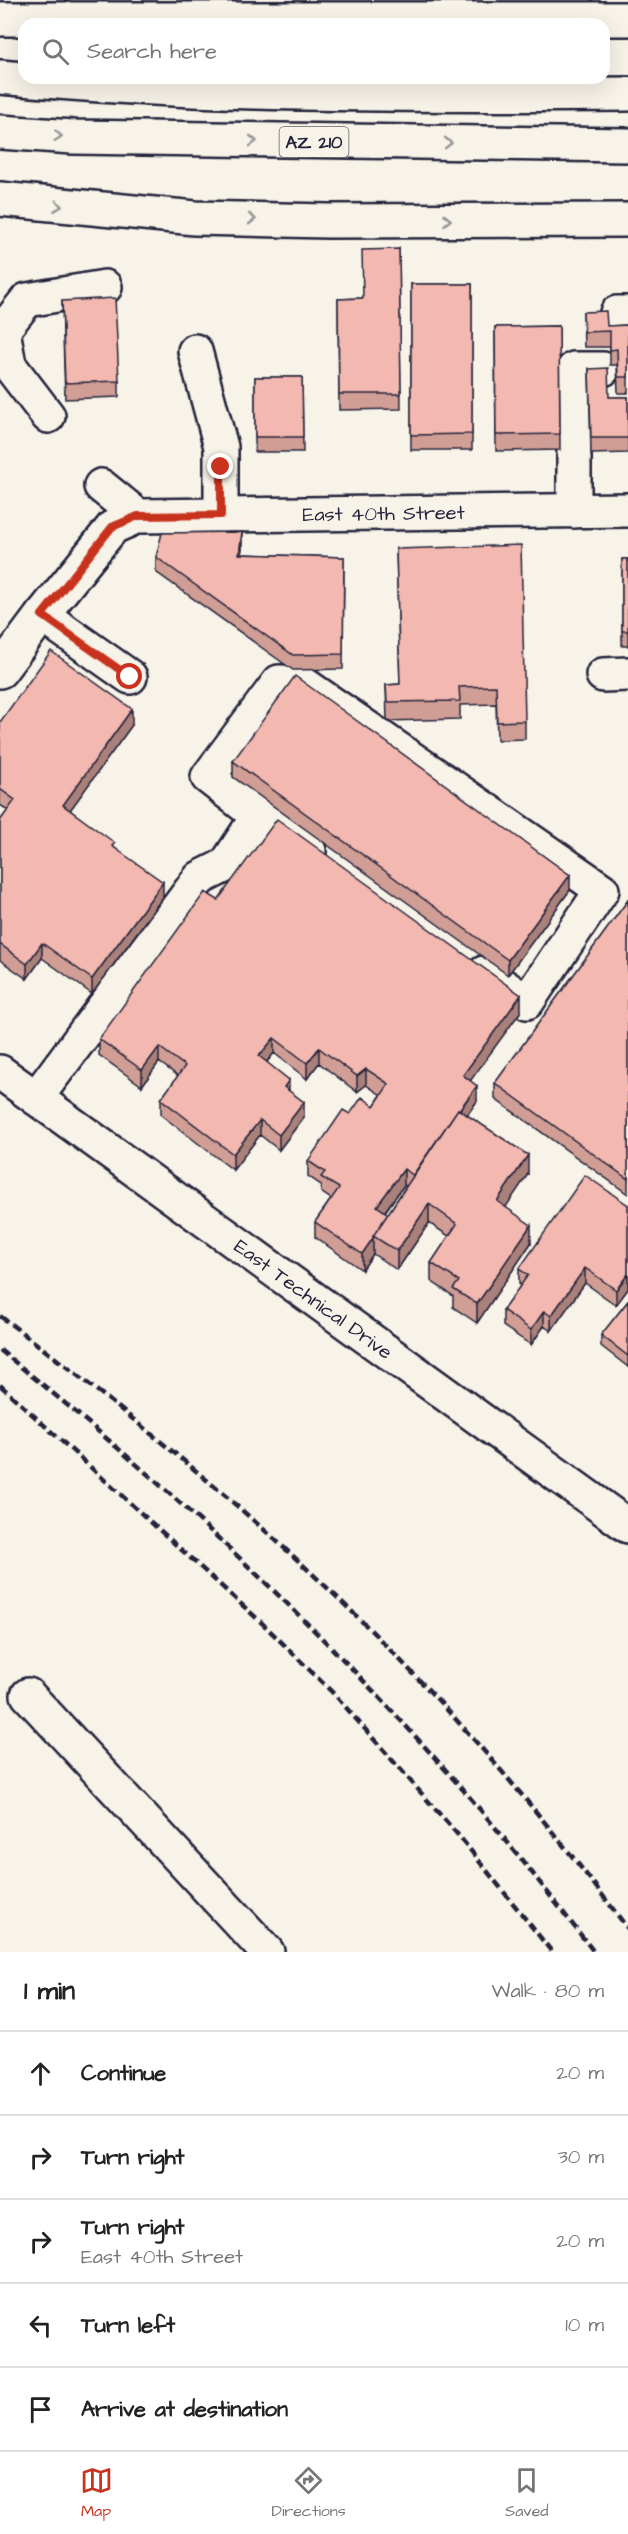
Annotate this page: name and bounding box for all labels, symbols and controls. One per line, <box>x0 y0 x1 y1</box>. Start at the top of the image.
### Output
search box <box>18 18 610 84</box>
icon: search <box>39 35 72 68</box>
text: Search here <box>87 36 217 67</box>
road number: AZ 210 <box>280 127 348 157</box>
one-way arrow <box>54 130 63 143</box>
one-way arrow <box>249 135 258 147</box>
one-way arrow <box>444 137 453 150</box>
one-way arrow <box>54 199 63 211</box>
one-way arrow <box>248 213 257 225</box>
one-way arrow <box>443 214 452 226</box>
route end <box>207 453 233 479</box>
street label: East 40th Street <box>302 499 465 529</box>
route start <box>116 663 142 689</box>
street label: East Technical Drive <box>228 1233 398 1366</box>
text: 1 min <box>24 1973 75 2009</box>
text: Walk · 80 m <box>492 1977 604 2005</box>
icon: ahead <box>24 2057 57 2090</box>
text: Continue <box>81 2058 166 2089</box>
text: 20 m <box>556 2059 604 2087</box>
icon: right <box>24 2141 57 2174</box>
text: Turn right <box>81 2142 184 2173</box>
text: 30 m <box>558 2143 604 2171</box>
text: Turn right <box>81 2212 184 2243</box>
icon: right <box>24 2225 57 2258</box>
text: 20 m <box>556 2227 604 2255</box>
text: East 40th Street <box>81 2243 243 2271</box>
icon: left <box>24 2309 57 2342</box>
text: Turn left <box>81 2310 175 2341</box>
text: 10 m <box>565 2311 604 2339</box>
icon: arrive <box>24 2393 57 2426</box>
text: Arrive at destination <box>81 2394 288 2425</box>
tab: Map <box>80 2464 113 2522</box>
tab: Directions <box>272 2464 346 2522</box>
tab: Saved <box>505 2464 548 2522</box>

